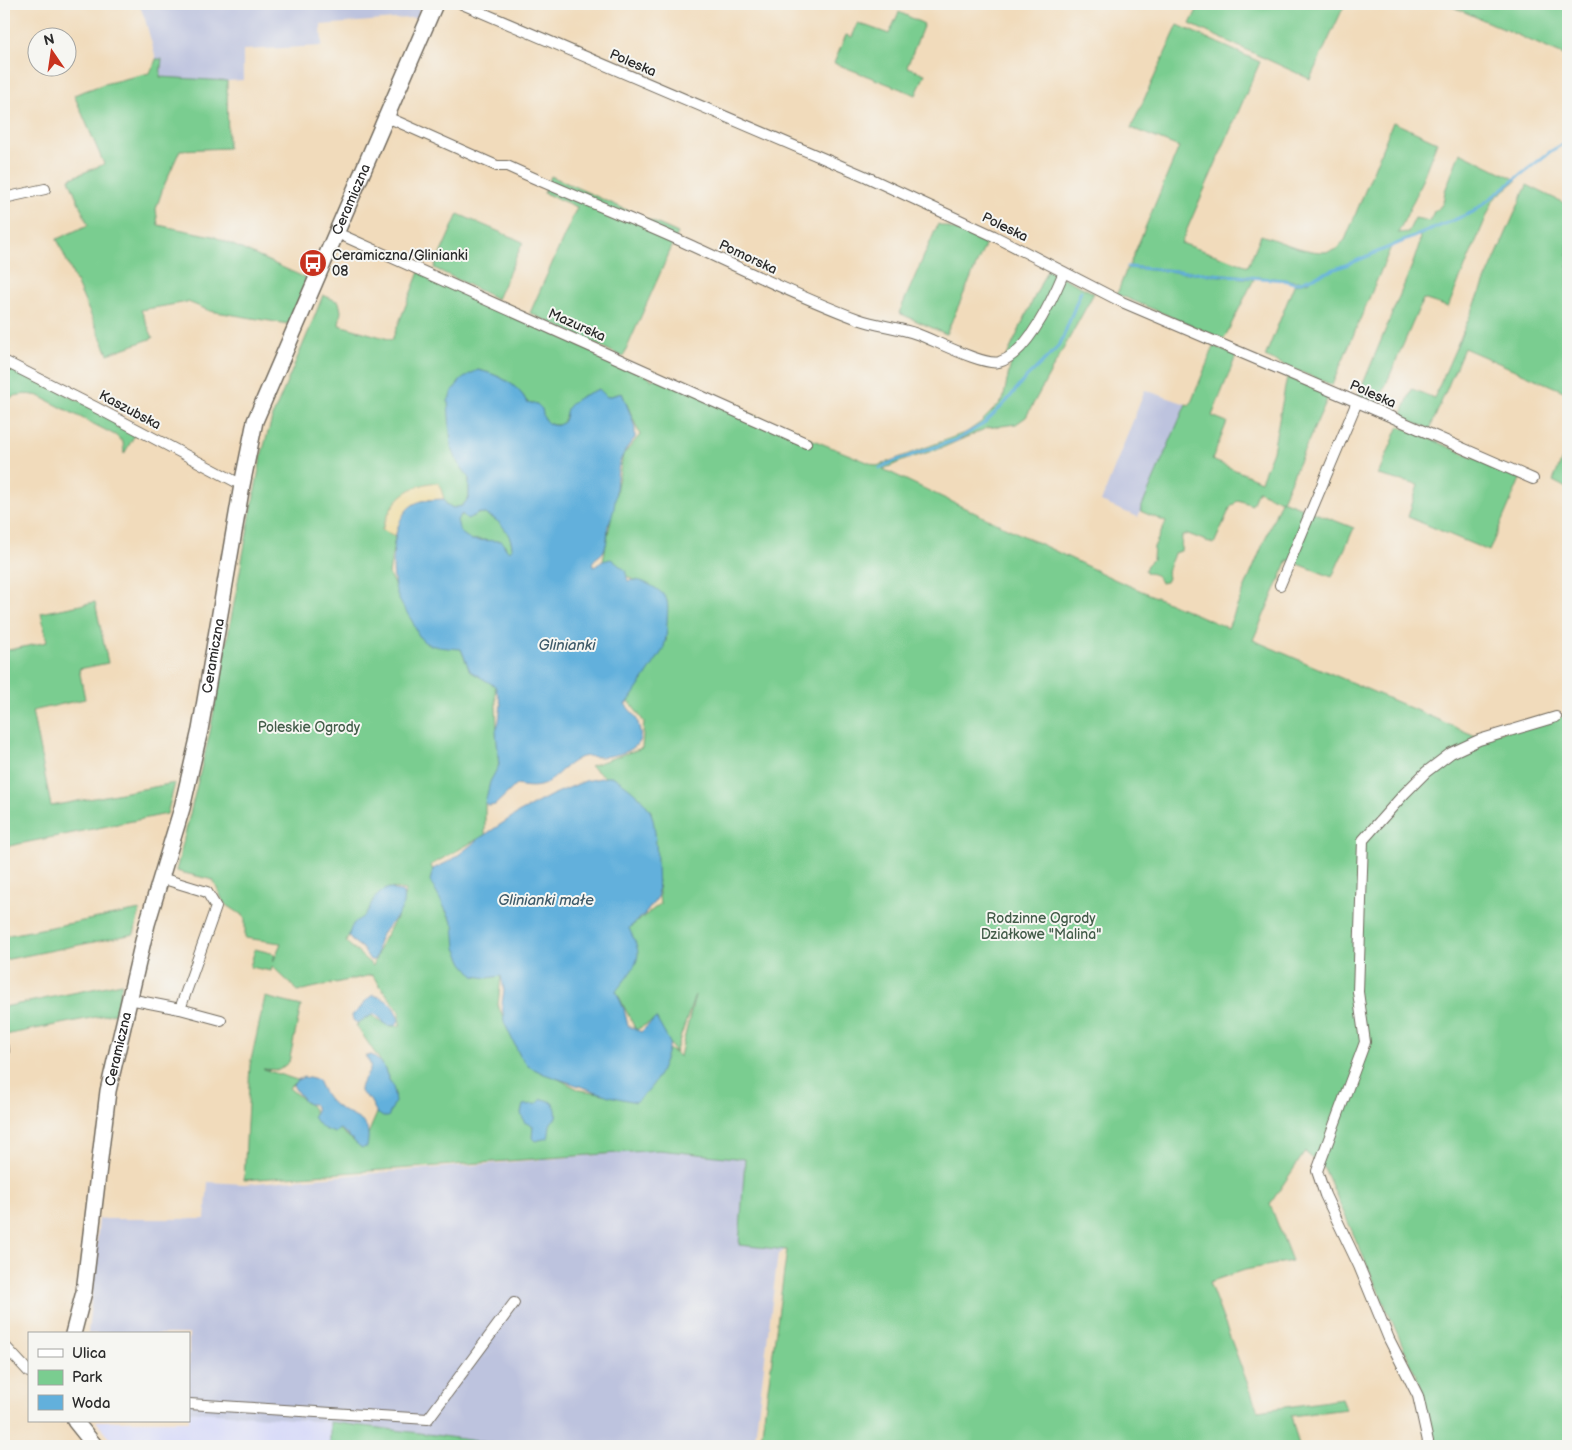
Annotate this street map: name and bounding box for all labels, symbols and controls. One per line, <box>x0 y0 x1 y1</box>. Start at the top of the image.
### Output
north arrow <box>28 28 78 78</box>
text: N <box>42 30 56 49</box>
street label: Poleska <box>607 46 659 80</box>
street label: Ceramiczna <box>328 161 374 237</box>
street label: Poleska <box>979 209 1031 245</box>
street label: Pomorska <box>716 236 780 278</box>
place label: Ceramiczna/Glinianki 08 <box>332 247 468 280</box>
bus stop icon: Ceramiczna/Glinianki 08 <box>298 248 328 278</box>
street label: Mazurska <box>546 305 608 345</box>
street label: Poleska <box>1347 376 1399 412</box>
street label: Kaszubska <box>96 387 164 433</box>
street label: Ceramiczna <box>198 617 228 694</box>
water label: Glinianki <box>538 636 596 655</box>
park label: Poleskie Ogrody <box>258 719 361 736</box>
water label: Glinianki małe <box>498 891 594 910</box>
park label: Rodzinne Ogrody Działkowe "Malina" <box>981 910 1101 943</box>
street label: Ceramiczna <box>101 1010 135 1088</box>
legend <box>28 1332 190 1422</box>
text: Ulica <box>72 1344 106 1363</box>
text: Park <box>72 1368 103 1387</box>
text: Woda <box>72 1394 110 1413</box>

